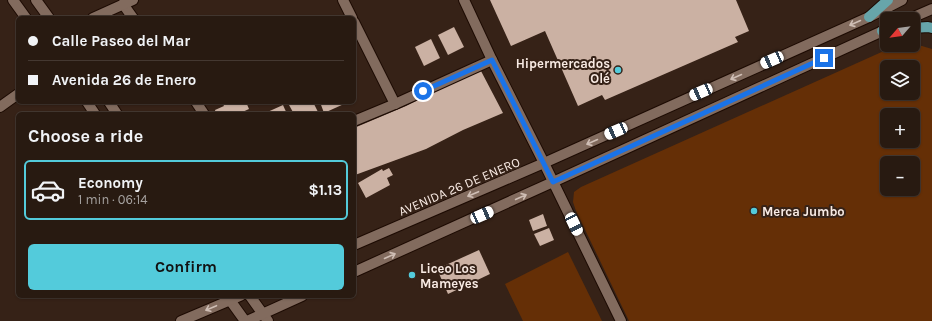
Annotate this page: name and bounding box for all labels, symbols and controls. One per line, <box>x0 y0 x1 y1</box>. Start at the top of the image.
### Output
north arrow <box>880 12 920 52</box>
map controls <box>880 12 920 196</box>
one-way arrow <box>849 20 861 28</box>
text: Calle Paseo del Mar <box>52 32 190 50</box>
route end <box>815 49 833 67</box>
car <box>759 50 785 70</box>
place label: Hipermercados Olé <box>516 56 610 86</box>
button: layers <box>880 60 920 100</box>
marker: Hipermercados Olé <box>613 65 623 75</box>
text: Avenida 26 de Enero <box>52 71 196 89</box>
one-way arrow <box>730 74 742 81</box>
route start <box>414 82 432 100</box>
car <box>688 82 714 102</box>
button: + <box>880 108 920 148</box>
car <box>603 121 629 141</box>
text: Choose a ride <box>28 125 143 147</box>
one-way arrow <box>586 139 598 146</box>
street label: AVENIDA 26 DE ENERO <box>396 154 522 219</box>
button: − <box>880 156 920 196</box>
icon: car <box>30 172 66 208</box>
text: Economy <box>78 174 143 192</box>
text: $1.13 <box>308 181 342 199</box>
one-way arrow <box>467 191 479 198</box>
text: 1 min · 06:14 <box>78 192 147 207</box>
one-way arrow <box>514 193 526 200</box>
place label: Merca Jumbo <box>762 204 845 219</box>
car <box>469 205 495 225</box>
marker: Merca Jumbo <box>749 206 759 216</box>
car <box>563 211 585 237</box>
button: Confirm <box>28 244 344 290</box>
one-way arrow <box>383 252 395 259</box>
place label: Liceo Los Mameyes <box>420 261 479 291</box>
marker: Liceo Los Mameyes <box>407 270 417 280</box>
one-way arrow <box>205 305 217 313</box>

